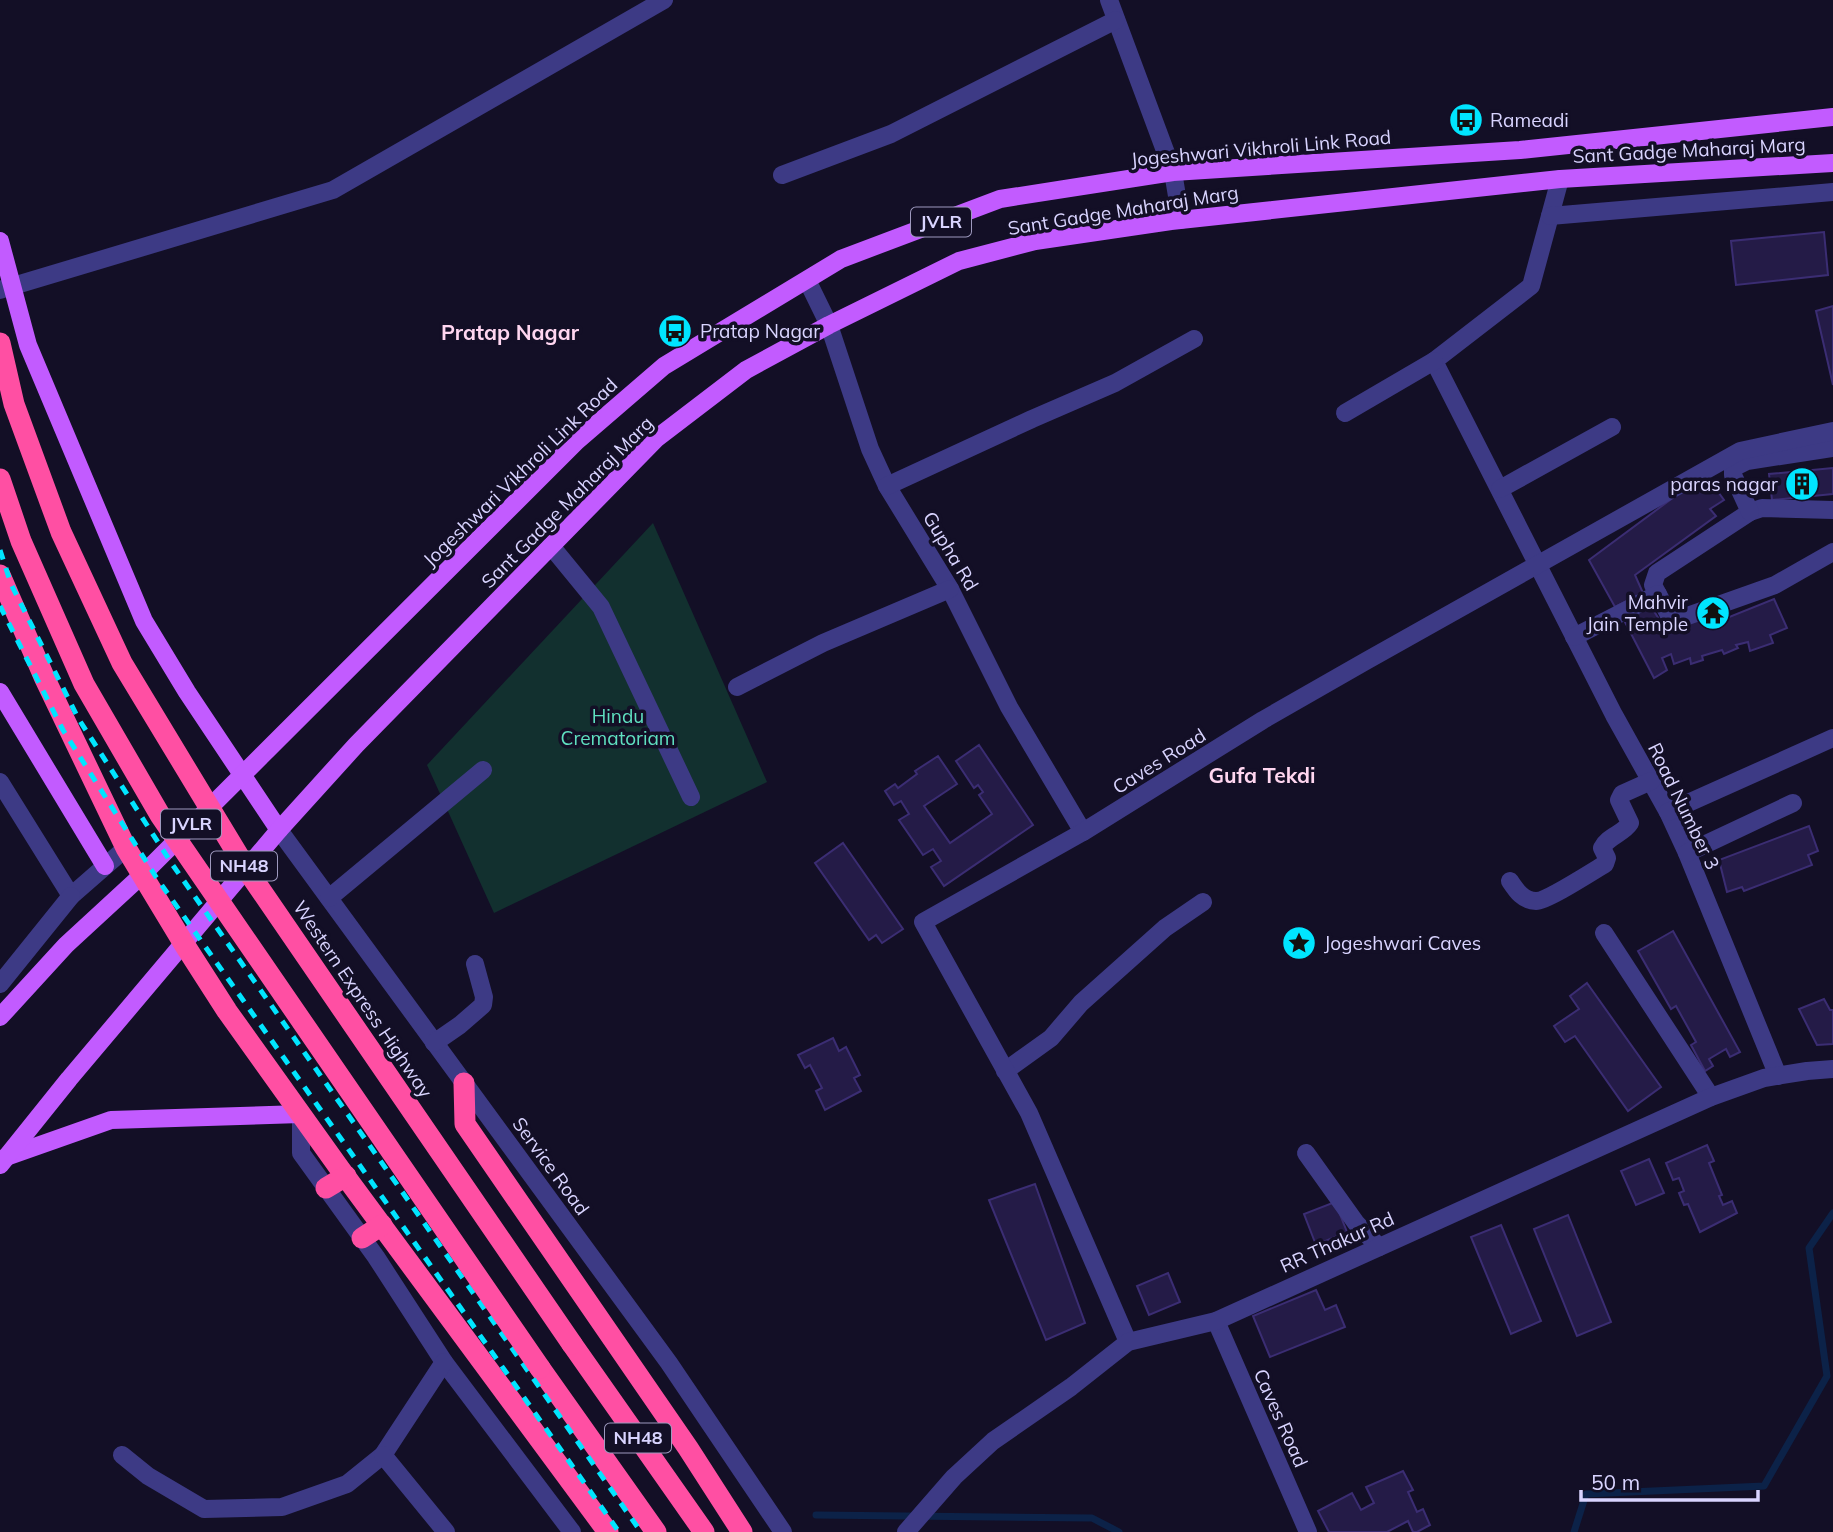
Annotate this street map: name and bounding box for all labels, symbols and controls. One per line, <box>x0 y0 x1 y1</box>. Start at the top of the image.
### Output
bus stop icon: Rameadi <box>1447 101 1485 139</box>
place label: Rameadi <box>1490 108 1569 132</box>
street label: Jogeshwari Vikhroli Link Road <box>1130 125 1392 171</box>
street label: Sant Gadge Maharaj Marg <box>1572 132 1806 168</box>
street label: Sant Gadge Maharaj Marg <box>1006 180 1240 240</box>
road number: JVLR <box>911 208 971 236</box>
bus stop icon: Pratap Nagar <box>656 312 694 350</box>
district label: Pratap Nagar <box>441 319 580 345</box>
place label: Pratap Nagar <box>700 319 820 343</box>
street label: Jogeshwari Vikhroli Link Road <box>418 373 622 571</box>
street label: Sant Gadge Maharaj Marg <box>476 411 658 593</box>
building icon: paras nagar <box>1783 465 1821 503</box>
place label: paras nagar <box>1670 472 1778 496</box>
street label: Gupha Rd <box>918 507 984 595</box>
place label: Mahvir Jain Temple <box>1586 590 1688 636</box>
temple icon: Mahvir Jain Temple <box>1694 594 1732 632</box>
park label: Hindu Crematoriam <box>560 704 676 750</box>
street label: Caves Road <box>1108 723 1210 799</box>
street label: Road Number 3 <box>1643 739 1725 873</box>
district label: Gufa Tekdi <box>1208 762 1316 788</box>
road number: JVLR <box>161 810 221 838</box>
road number: NH48 <box>211 852 277 880</box>
street label: Western Express Highway <box>288 896 438 1102</box>
place icon: Jogeshwari Caves <box>1280 924 1318 962</box>
place label: Jogeshwari Caves <box>1324 931 1481 955</box>
street label: Service Road <box>507 1112 595 1220</box>
street label: RR Thakur Rd <box>1276 1206 1398 1278</box>
street label: Caves Road <box>1249 1365 1313 1471</box>
road number: NH48 <box>605 1423 671 1452</box>
scale bar <box>1581 1458 1758 1502</box>
text: 50 m <box>1591 1469 1640 1495</box>

